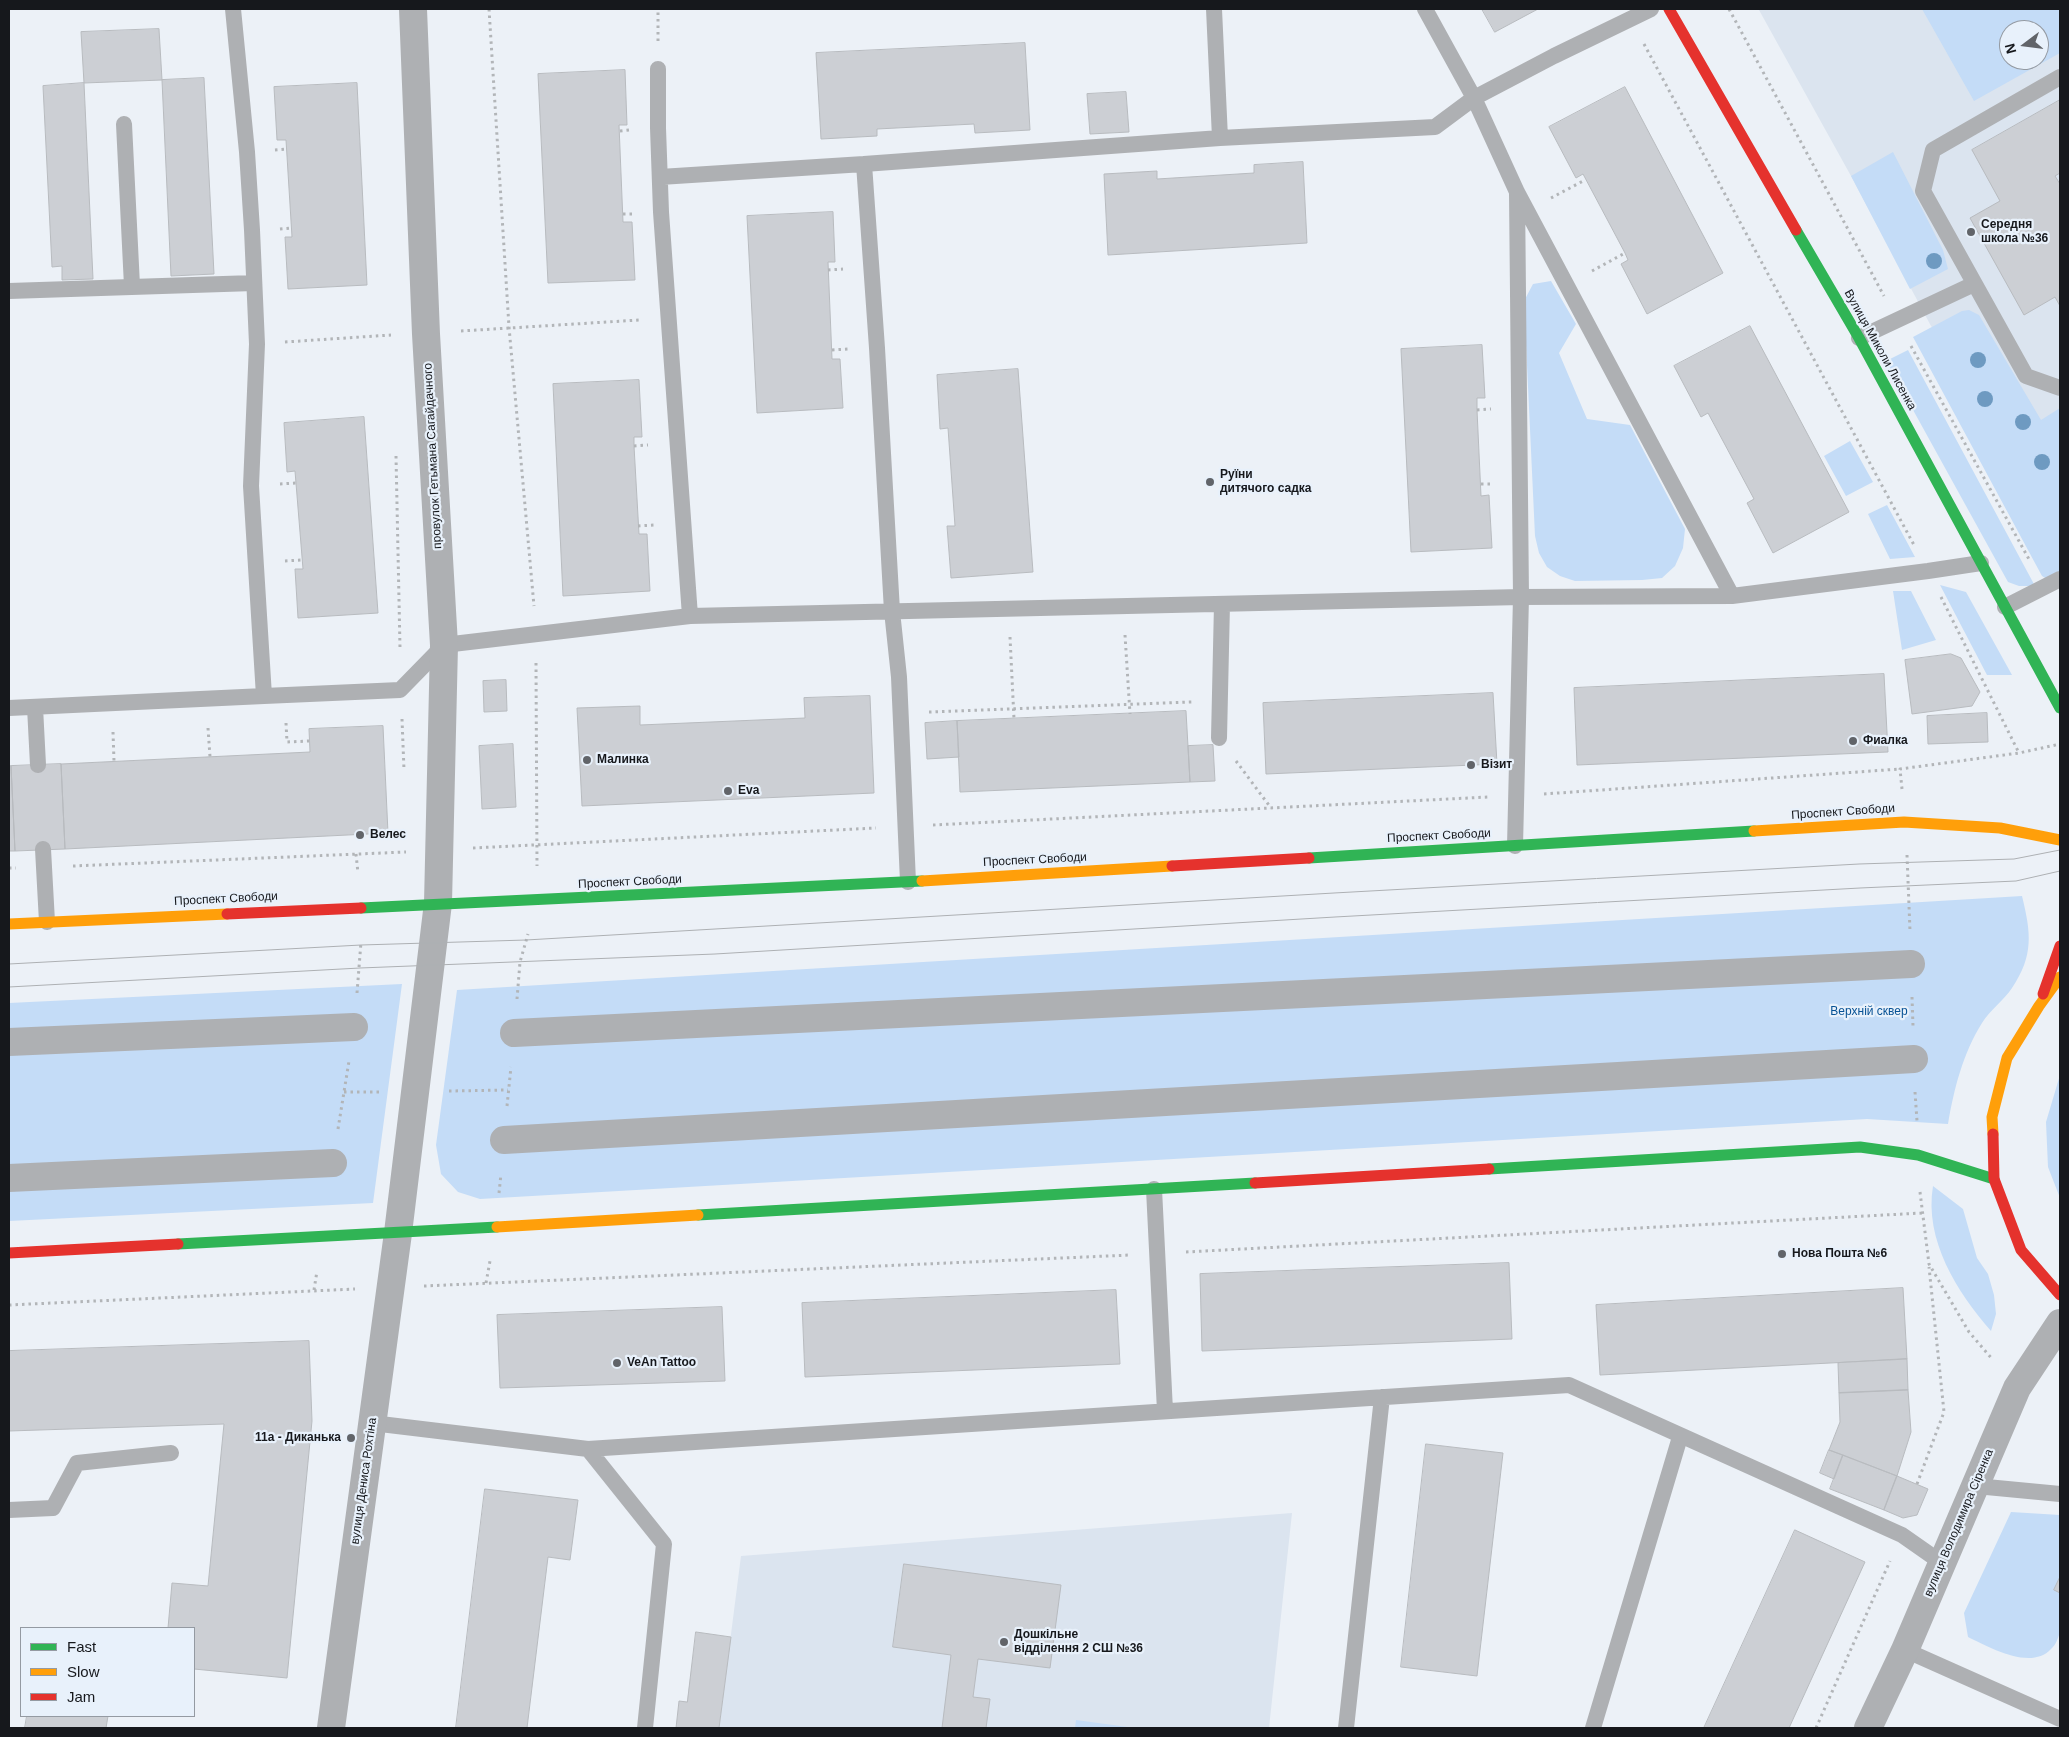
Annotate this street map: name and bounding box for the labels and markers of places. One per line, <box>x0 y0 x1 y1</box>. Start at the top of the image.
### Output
place label: Середня школа №36 <box>1981 218 2048 246</box>
marker: Середня школа №36 <box>1965 226 1977 238</box>
place label: Руїни дитячого садка <box>1220 468 1311 496</box>
marker: Руїни дитячого садка <box>1204 476 1216 488</box>
place label: Фиалка <box>1863 734 1908 748</box>
marker: Фиалка <box>1847 735 1859 747</box>
place label: Малинка <box>597 753 649 767</box>
marker: Малинка <box>581 754 593 766</box>
place label: Візит <box>1481 758 1512 772</box>
marker: Візит <box>1465 759 1477 771</box>
place label: Eva <box>738 784 759 798</box>
marker: Eva <box>722 785 734 797</box>
place label: Велес <box>370 828 406 842</box>
marker: Велес <box>354 829 366 841</box>
place label: Нова Пошта №6 <box>1792 1247 1887 1261</box>
marker: Нова Пошта №6 <box>1776 1248 1788 1260</box>
place label: VeAn Tattoo <box>627 1356 696 1370</box>
marker: VeAn Tattoo <box>611 1357 623 1369</box>
place label: 11а - Диканька <box>255 1431 341 1445</box>
marker: 11а - Диканька <box>345 1432 357 1444</box>
place label: Дошкільне відділення 2 СШ №36 <box>1014 1628 1143 1656</box>
marker: Дошкільне відділення 2 СШ №36 <box>998 1636 1010 1648</box>

